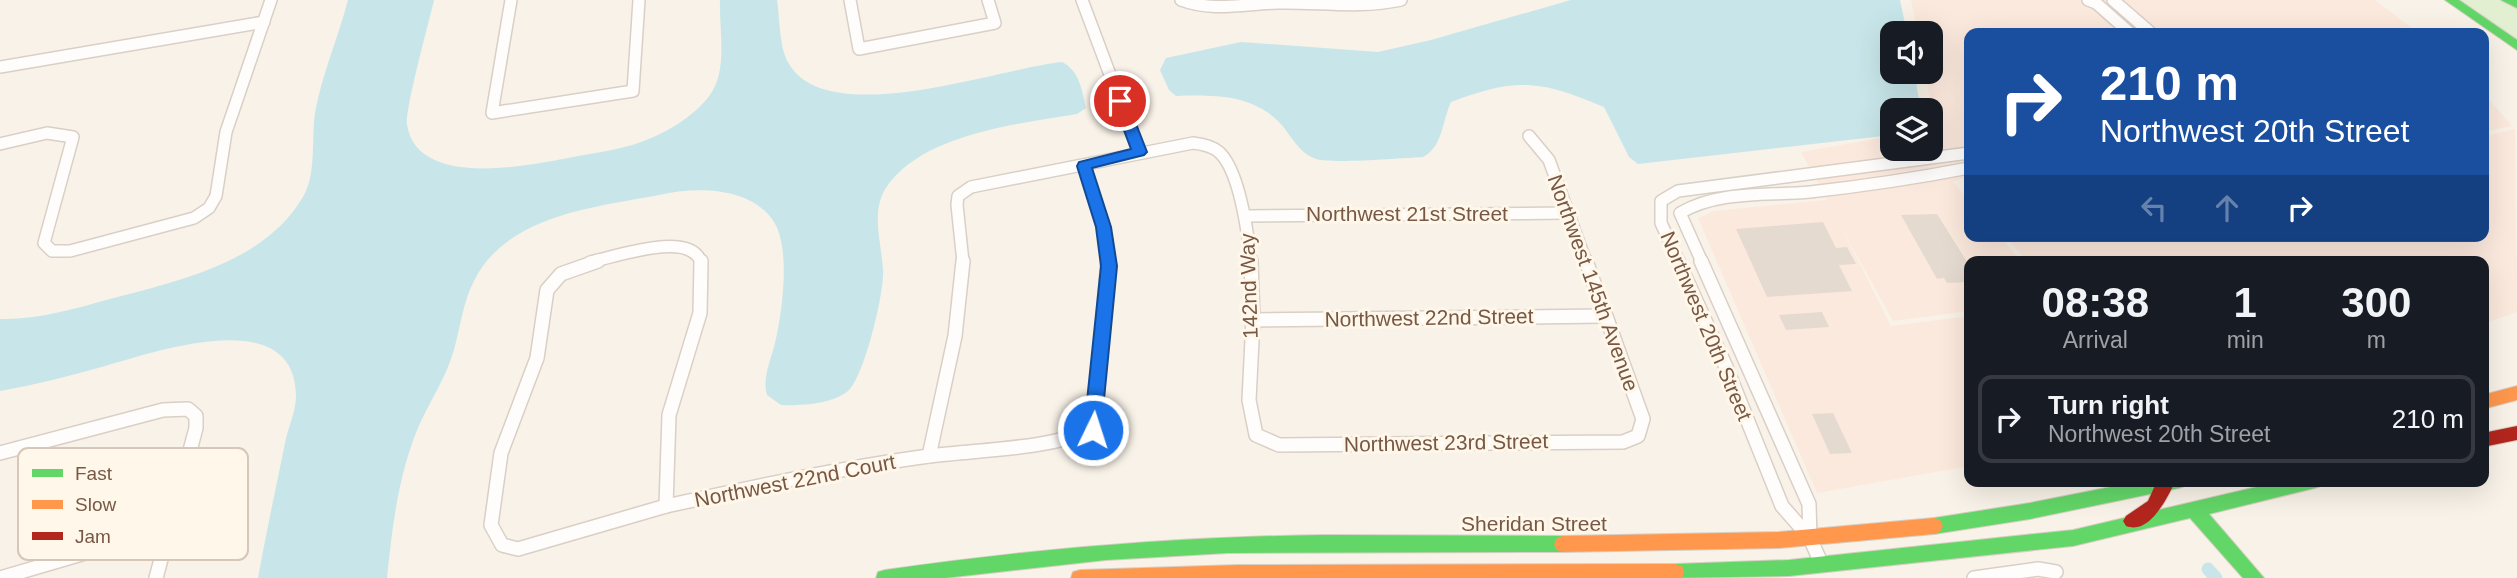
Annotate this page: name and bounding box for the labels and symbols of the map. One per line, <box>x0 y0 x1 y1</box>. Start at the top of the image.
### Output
pin <box>1090 71 1150 131</box>
street label: Northwest 145th Avenue <box>1544 172 1643 394</box>
street label: Northwest 21st Street <box>1306 202 1508 225</box>
street label: Northwest 20th Street <box>1656 228 1757 424</box>
street label: 142nd Way <box>1235 232 1262 339</box>
street label: Northwest 22nd Street <box>1324 304 1534 331</box>
position arrow <box>1056 393 1130 467</box>
street label: Northwest 23rd Street <box>1344 429 1548 456</box>
legend <box>18 448 248 560</box>
street label: Northwest 22nd Court <box>692 450 898 511</box>
text: Fast <box>75 463 113 484</box>
text: Slow <box>75 494 116 515</box>
street label: Sheridan Street <box>1461 512 1607 535</box>
text: Jam <box>75 526 111 547</box>

